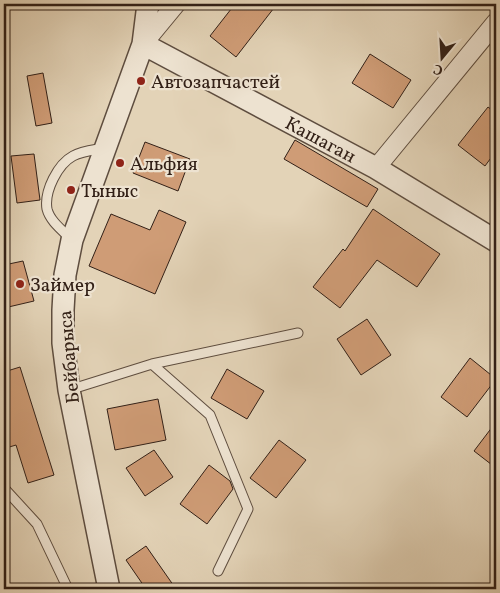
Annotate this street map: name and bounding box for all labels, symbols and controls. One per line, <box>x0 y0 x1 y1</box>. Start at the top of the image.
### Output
north arrow <box>418 32 468 82</box>
text: С <box>431 59 446 79</box>
place label: Автозапчастей <box>151 70 280 96</box>
marker: Автозапчастей <box>135 75 147 87</box>
street label: Кашаган <box>280 111 360 170</box>
place label: Альфия <box>130 152 198 178</box>
marker: Альфия <box>114 157 126 169</box>
place label: Тыныс <box>81 179 138 205</box>
marker: Тыныс <box>65 184 77 196</box>
place label: Займер <box>30 273 95 299</box>
marker: Займер <box>14 278 26 290</box>
street label: Бейбарыса <box>53 309 87 405</box>

